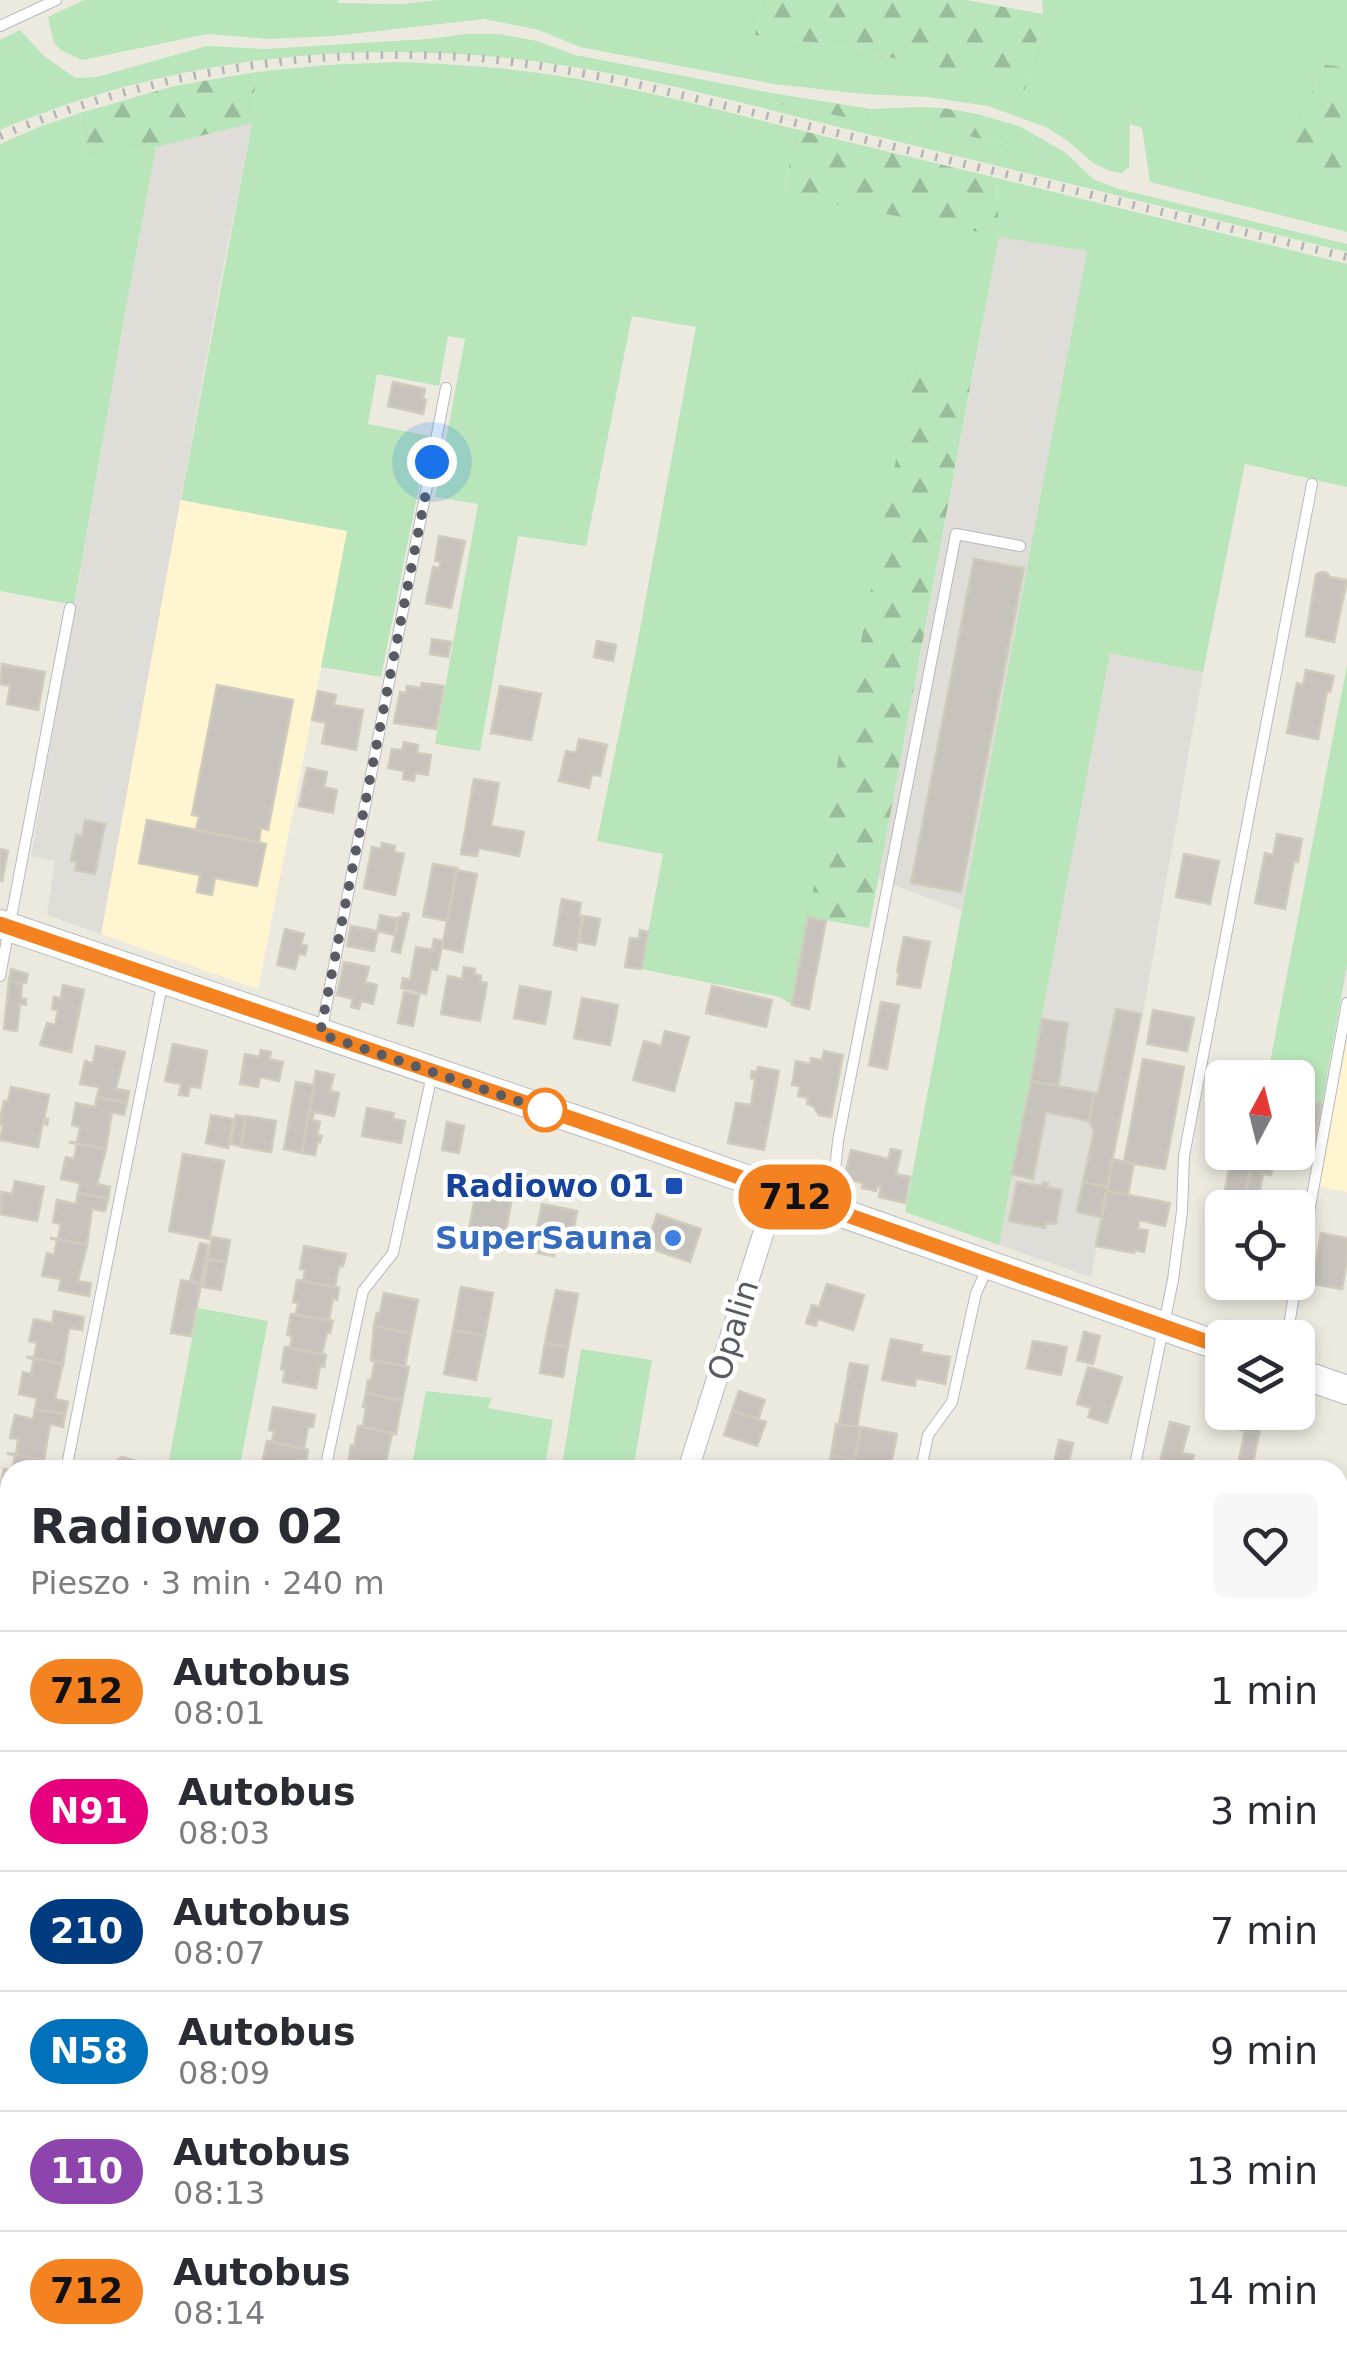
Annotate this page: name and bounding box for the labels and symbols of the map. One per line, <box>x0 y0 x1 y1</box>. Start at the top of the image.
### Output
your location <box>407 437 457 487</box>
north arrow <box>1205 1060 1315 1170</box>
unlabelled marker <box>524 1089 566 1131</box>
line badge: 712 <box>738 1164 852 1230</box>
place label: Radiowo 01 <box>445 1167 654 1205</box>
marker: Radiowo 01 <box>663 1175 685 1197</box>
place label: SuperSauna <box>435 1219 653 1257</box>
marker: SuperSauna <box>662 1227 684 1249</box>
street label: Opalin <box>700 1275 766 1385</box>

